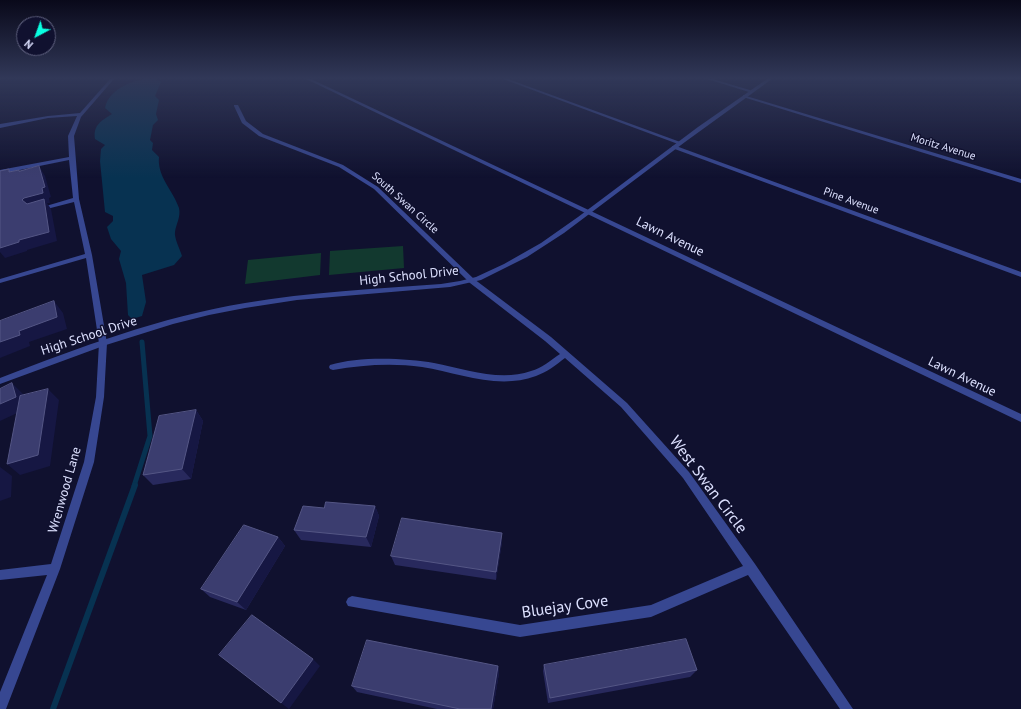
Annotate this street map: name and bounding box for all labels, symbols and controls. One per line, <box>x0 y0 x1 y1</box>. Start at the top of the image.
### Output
north arrow <box>16 16 56 56</box>
text: N <box>21 37 36 52</box>
street label: Moritz Avenue <box>909 131 977 163</box>
street label: South Swan Circle <box>369 170 441 236</box>
street label: Pine Avenue <box>821 185 881 217</box>
street label: Lawn Avenue <box>633 214 707 260</box>
street label: High School Drive <box>358 263 460 289</box>
street label: High School Drive <box>39 313 139 359</box>
street label: Lawn Avenue <box>925 354 999 400</box>
street label: West Swan Circle <box>665 432 751 538</box>
street label: Wrenwood Lane <box>45 445 85 535</box>
street label: Bluejay Cove <box>520 591 610 623</box>

